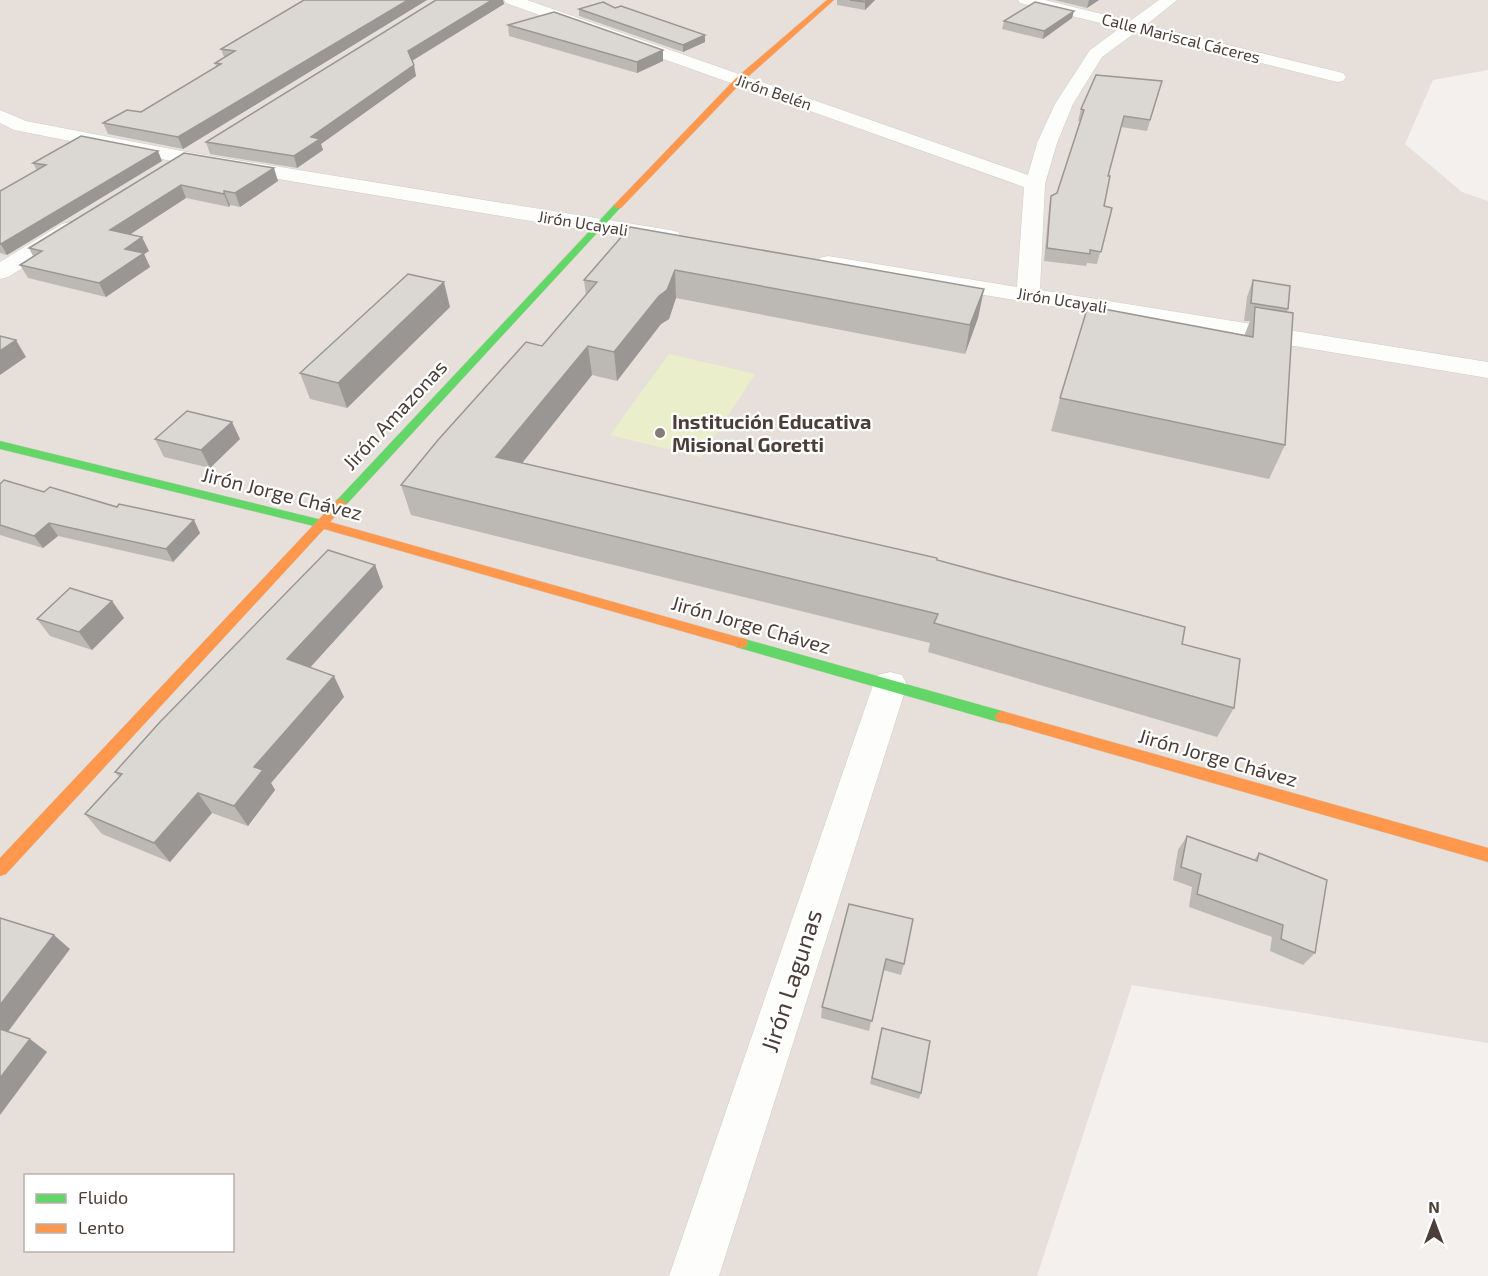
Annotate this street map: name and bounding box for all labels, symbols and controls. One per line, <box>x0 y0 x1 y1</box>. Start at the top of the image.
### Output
street label: Calle Mariscal Cáceres <box>1100 9 1262 66</box>
street label: Jirón Belén <box>734 70 814 113</box>
street label: Jirón Ucayali <box>537 206 629 239</box>
street label: Jirón Ucayali <box>1016 283 1108 316</box>
street label: Jirón Amazonas <box>337 354 451 474</box>
place label: Institución Educativa Misional Goretti <box>672 409 871 456</box>
marker: Institución Educativa Misional Goretti <box>653 426 667 440</box>
street label: Jirón Jorge Chávez <box>200 462 365 525</box>
street label: Jirón Jorge Chávez <box>669 590 834 658</box>
street label: Jirón Jorge Chávez <box>1136 723 1301 791</box>
street label: Jirón Lagunas <box>754 906 827 1056</box>
legend <box>24 1174 234 1252</box>
text: Fluido <box>78 1186 128 1208</box>
north arrow <box>1404 1192 1464 1252</box>
text: N <box>1428 1197 1440 1216</box>
text: Lento <box>78 1216 124 1238</box>

